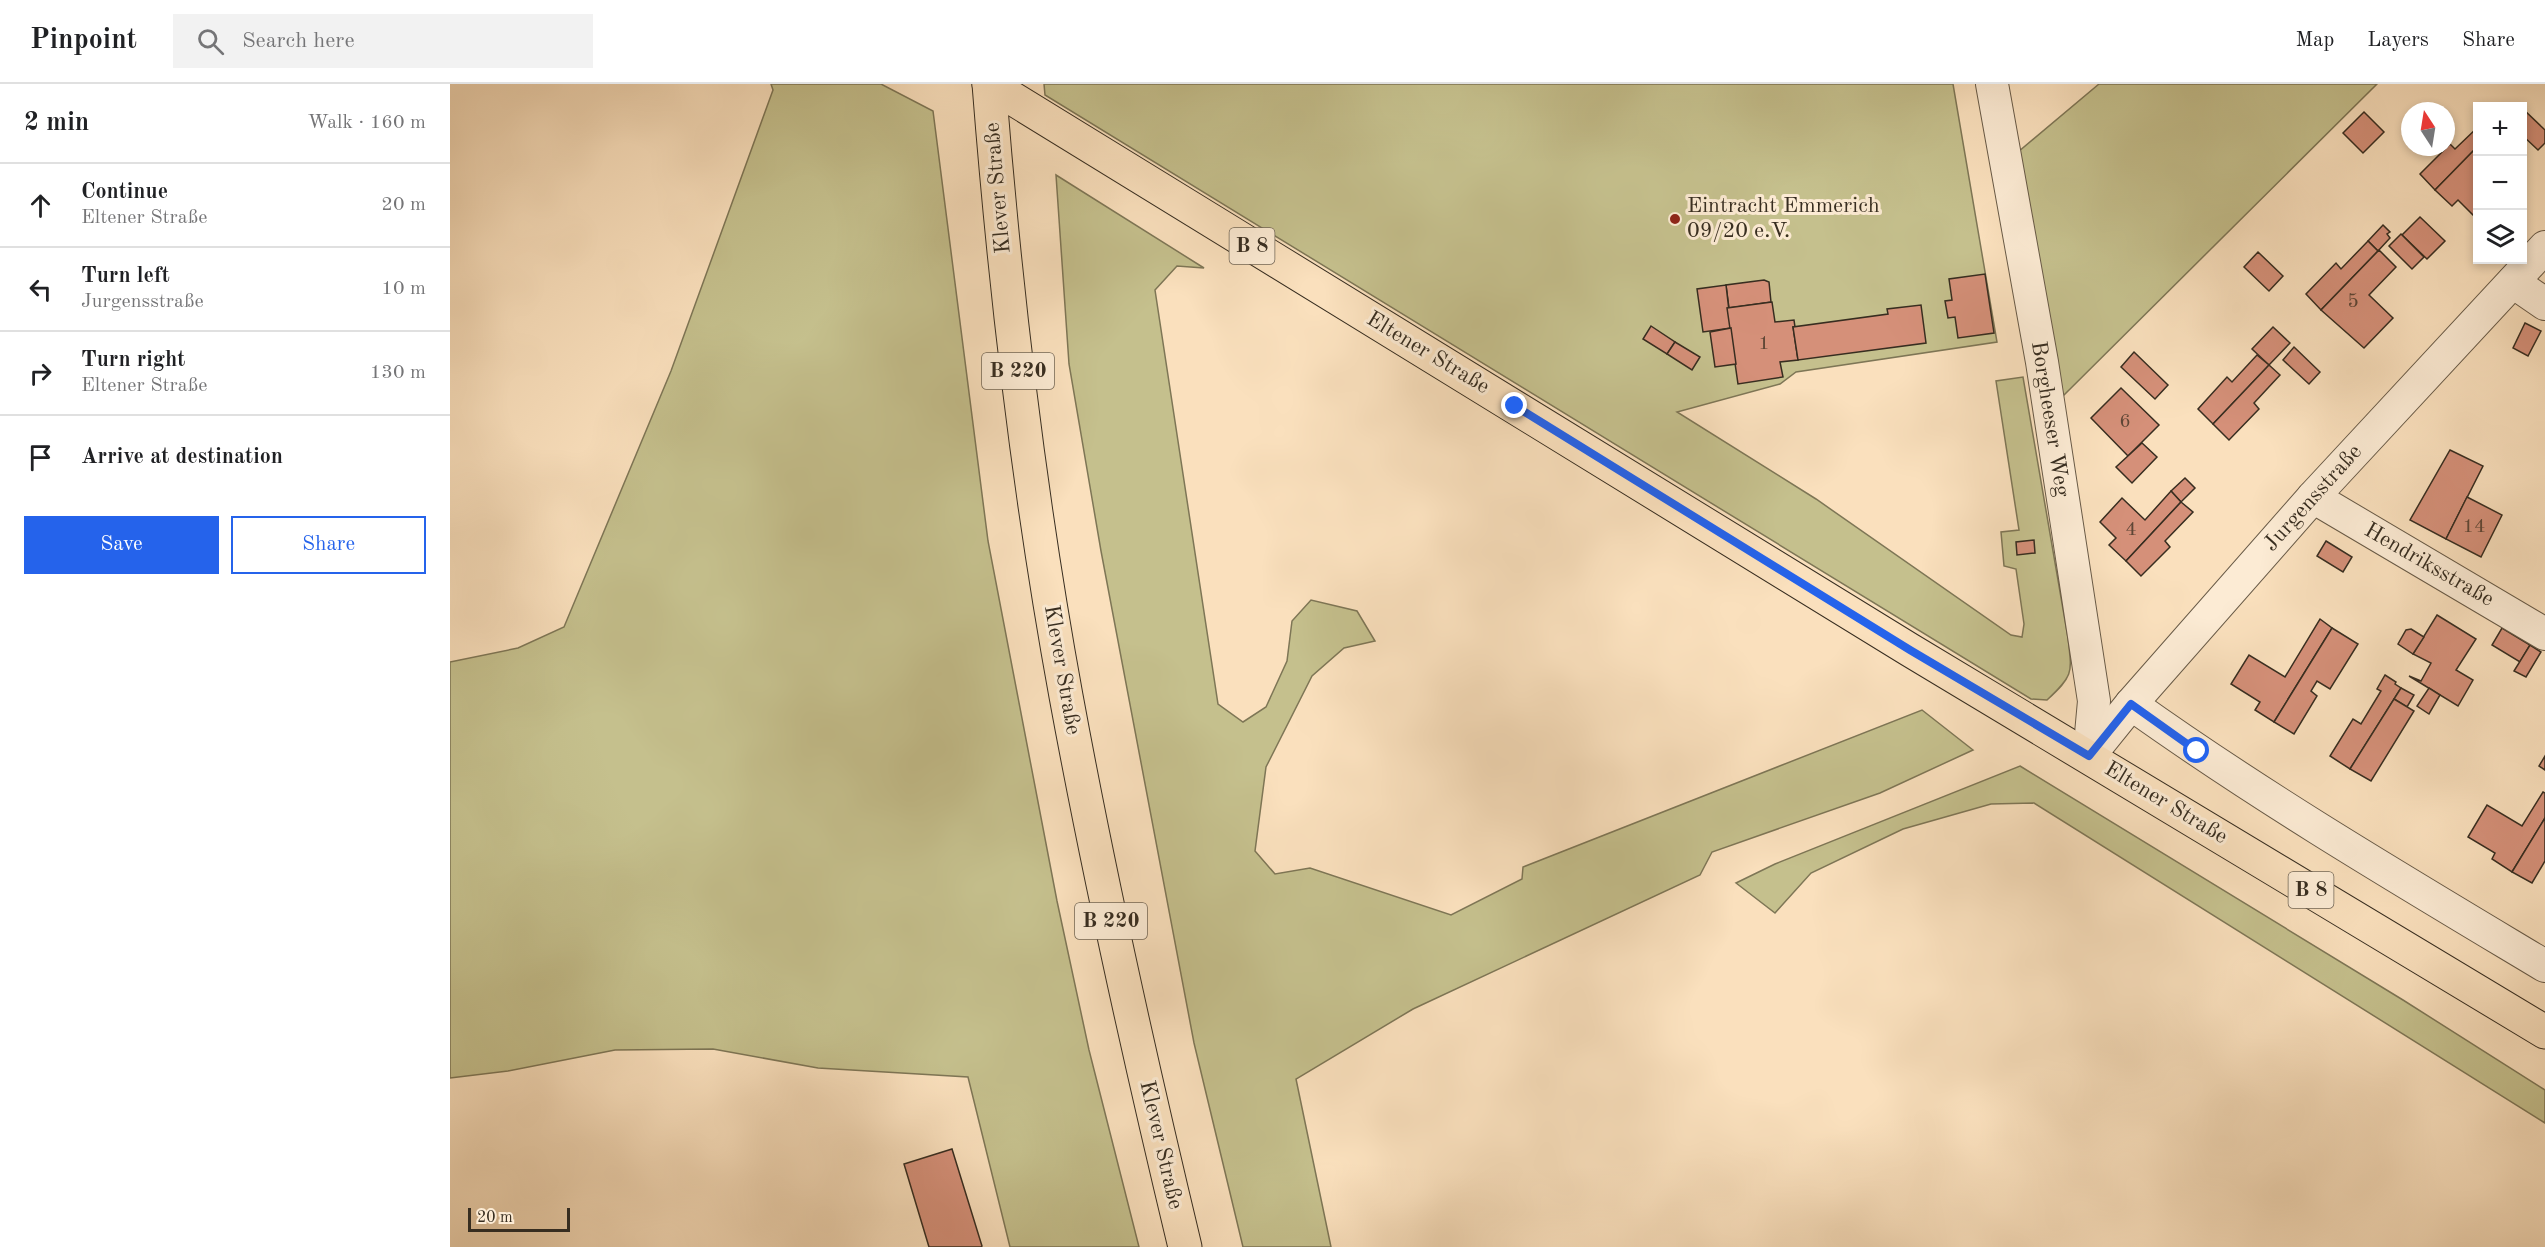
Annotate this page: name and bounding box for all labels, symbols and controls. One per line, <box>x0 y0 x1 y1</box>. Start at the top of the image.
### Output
search box <box>173 14 593 68</box>
icon: search <box>194 25 227 58</box>
text: Pinpoint <box>30 27 137 55</box>
text: Search here <box>242 30 355 52</box>
text: Map <box>2295 30 2334 51</box>
text: Layers <box>2367 30 2429 51</box>
text: Share <box>2462 30 2515 51</box>
north arrow <box>2401 102 2455 156</box>
map controls <box>2473 102 2527 264</box>
button: + <box>2473 102 2527 156</box>
text: 2 min <box>24 110 89 136</box>
text: Walk · 160 m <box>307 113 426 133</box>
street label: Klever Straße <box>981 122 1015 254</box>
button: − <box>2473 156 2527 210</box>
text: Continue <box>81 181 168 203</box>
icon: ahead <box>24 189 57 222</box>
text: 20 m <box>381 195 426 215</box>
place label: Eintracht Emmerich 09/20 e.V. <box>1687 195 1880 242</box>
text: Eltener Straße <box>81 208 207 228</box>
button: layers <box>2473 210 2527 264</box>
marker: Eintracht Emmerich 09/20 e.V. <box>1668 212 1682 226</box>
road number: B 8 <box>1230 228 1274 264</box>
text: Turn left <box>81 265 170 287</box>
icon: left <box>24 273 57 306</box>
text: 10 m <box>381 279 426 299</box>
text: Jurgensstraße <box>81 292 204 312</box>
house number: 5 <box>2347 292 2359 312</box>
street label: Eltener Straße <box>1363 308 1493 398</box>
house number: 1 <box>1758 334 1770 354</box>
street label: Borgheeser Weg <box>2027 340 2073 499</box>
text: Turn right <box>81 349 185 371</box>
road number: B 220 <box>982 353 1054 389</box>
icon: right <box>24 357 57 390</box>
text: 130 m <box>370 363 426 383</box>
text: Eltener Straße <box>81 376 207 396</box>
route end <box>1501 392 1527 418</box>
house number: 6 <box>2119 412 2131 432</box>
icon: arrive <box>24 441 57 474</box>
street label: Jurgensstraße <box>2260 441 2366 555</box>
text: Arrive at destination <box>81 446 283 468</box>
button: Save <box>24 516 219 574</box>
button: Share <box>231 516 426 574</box>
house number: 14 <box>2462 517 2486 537</box>
street label: Hendriksstraße <box>2360 519 2498 611</box>
house number: 4 <box>2125 520 2137 540</box>
street label: Klever Straße <box>1040 603 1084 737</box>
route start <box>2183 737 2209 763</box>
street label: Eltener Straße <box>2101 758 2231 848</box>
road number: B 8 <box>2288 872 2334 908</box>
road number: B 220 <box>1075 903 1147 939</box>
street label: Klever Straße <box>1135 1078 1187 1212</box>
scale bar <box>468 1205 570 1232</box>
text: 20 m <box>477 1210 513 1226</box>

